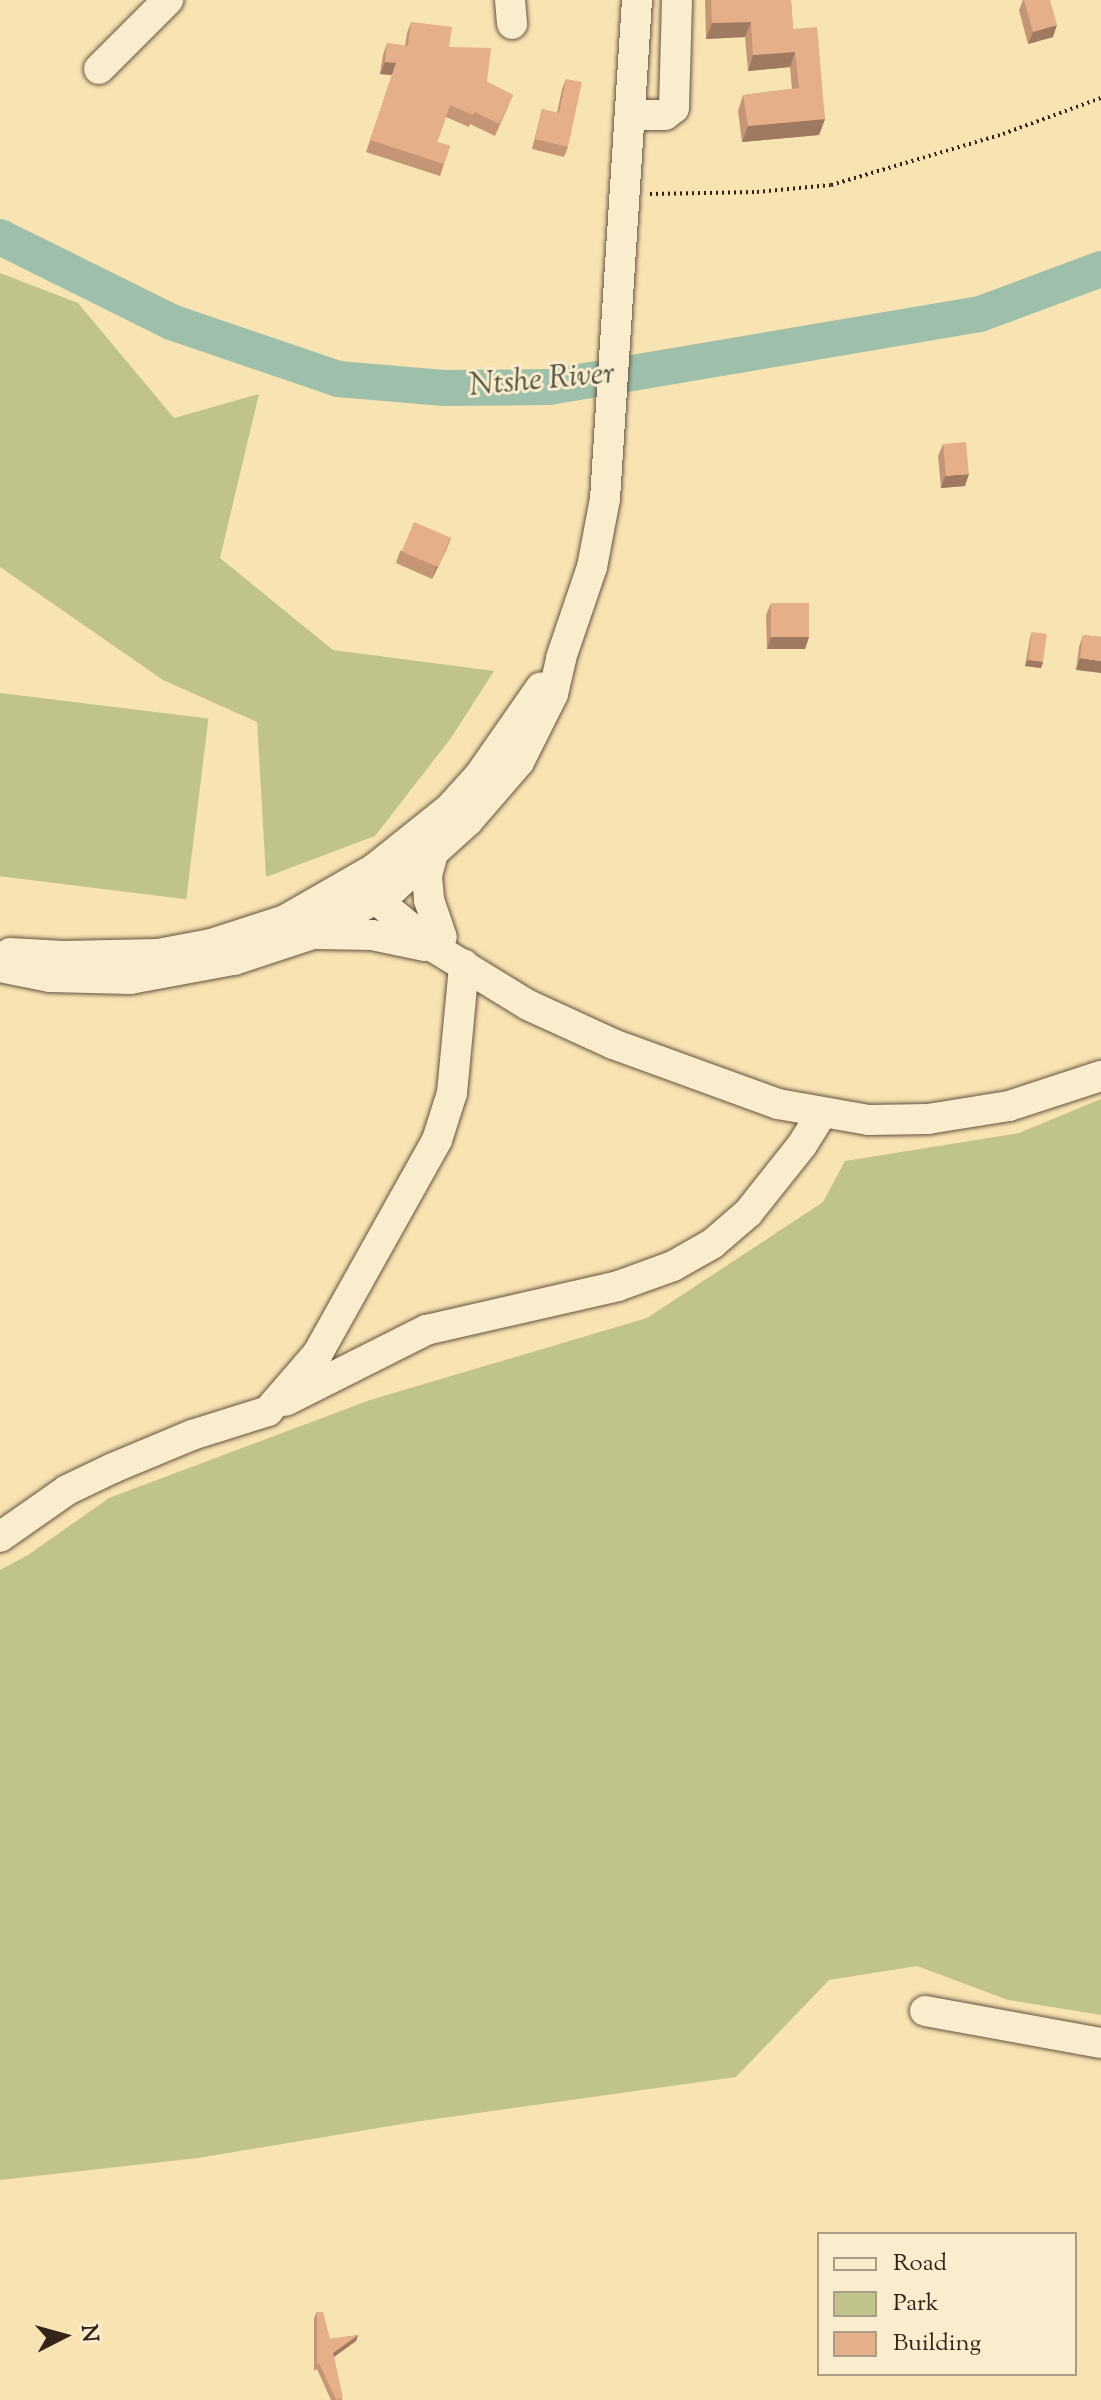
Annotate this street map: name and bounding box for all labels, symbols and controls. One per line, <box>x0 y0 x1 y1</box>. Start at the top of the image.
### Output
water label: Ntshe River <box>468 356 616 406</box>
legend <box>817 2232 1077 2376</box>
text: Road <box>893 2247 947 2281</box>
text: Park <box>893 2287 939 2321</box>
north arrow <box>24 2296 104 2376</box>
text: N <box>71 2323 105 2344</box>
text: Building <box>893 2327 981 2361</box>

